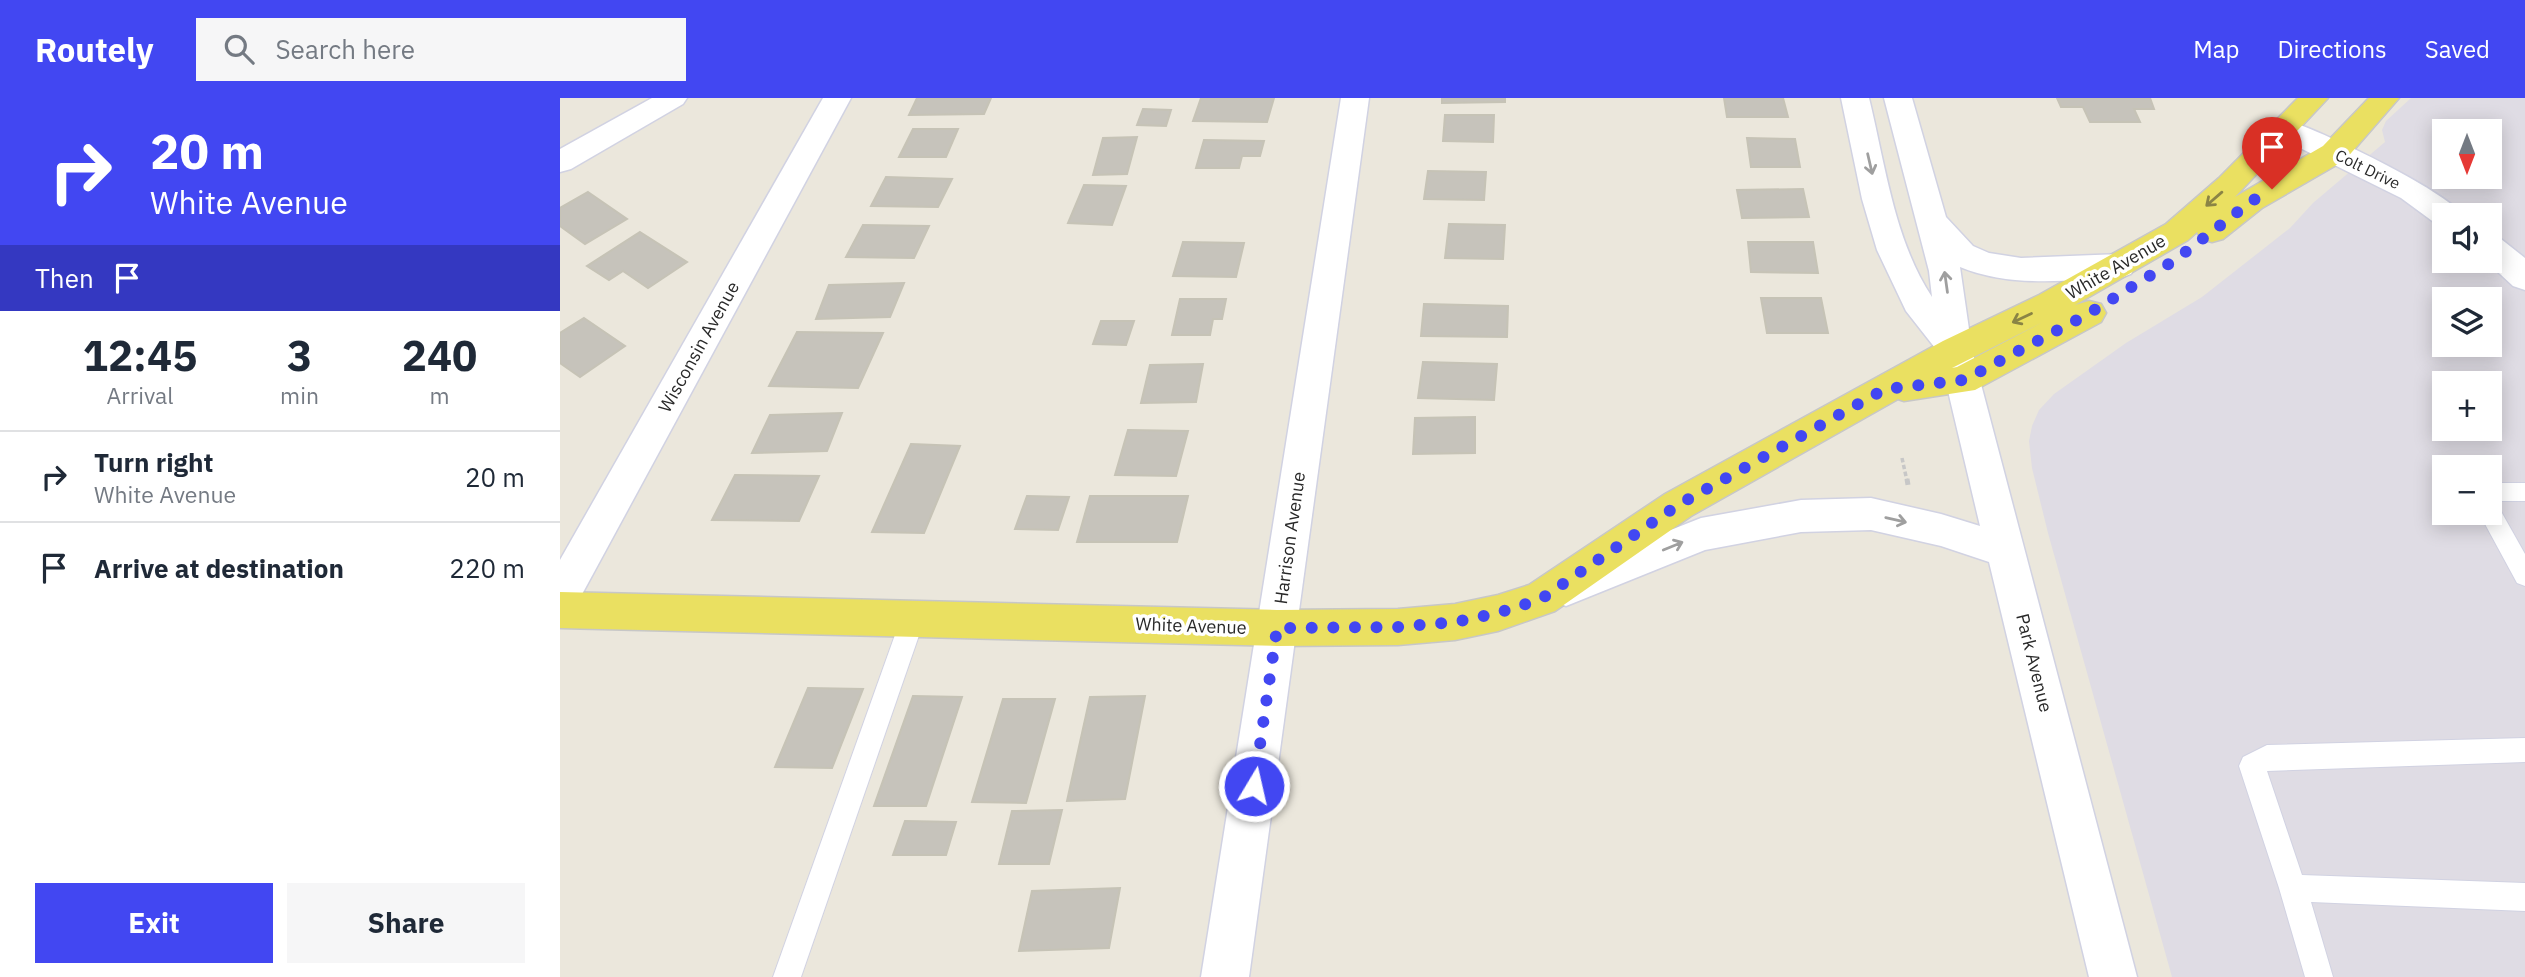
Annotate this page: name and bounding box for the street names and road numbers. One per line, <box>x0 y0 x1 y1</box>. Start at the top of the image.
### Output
street label: Colt Drive <box>2332 145 2404 193</box>
street label: White Avenue <box>2062 229 2170 304</box>
street label: Wisconsin Avenue <box>653 277 744 416</box>
street label: Harrison Avenue <box>1269 470 1310 606</box>
street label: Park Avenue <box>2011 611 2058 715</box>
street label: White Avenue <box>1135 612 1247 639</box>

